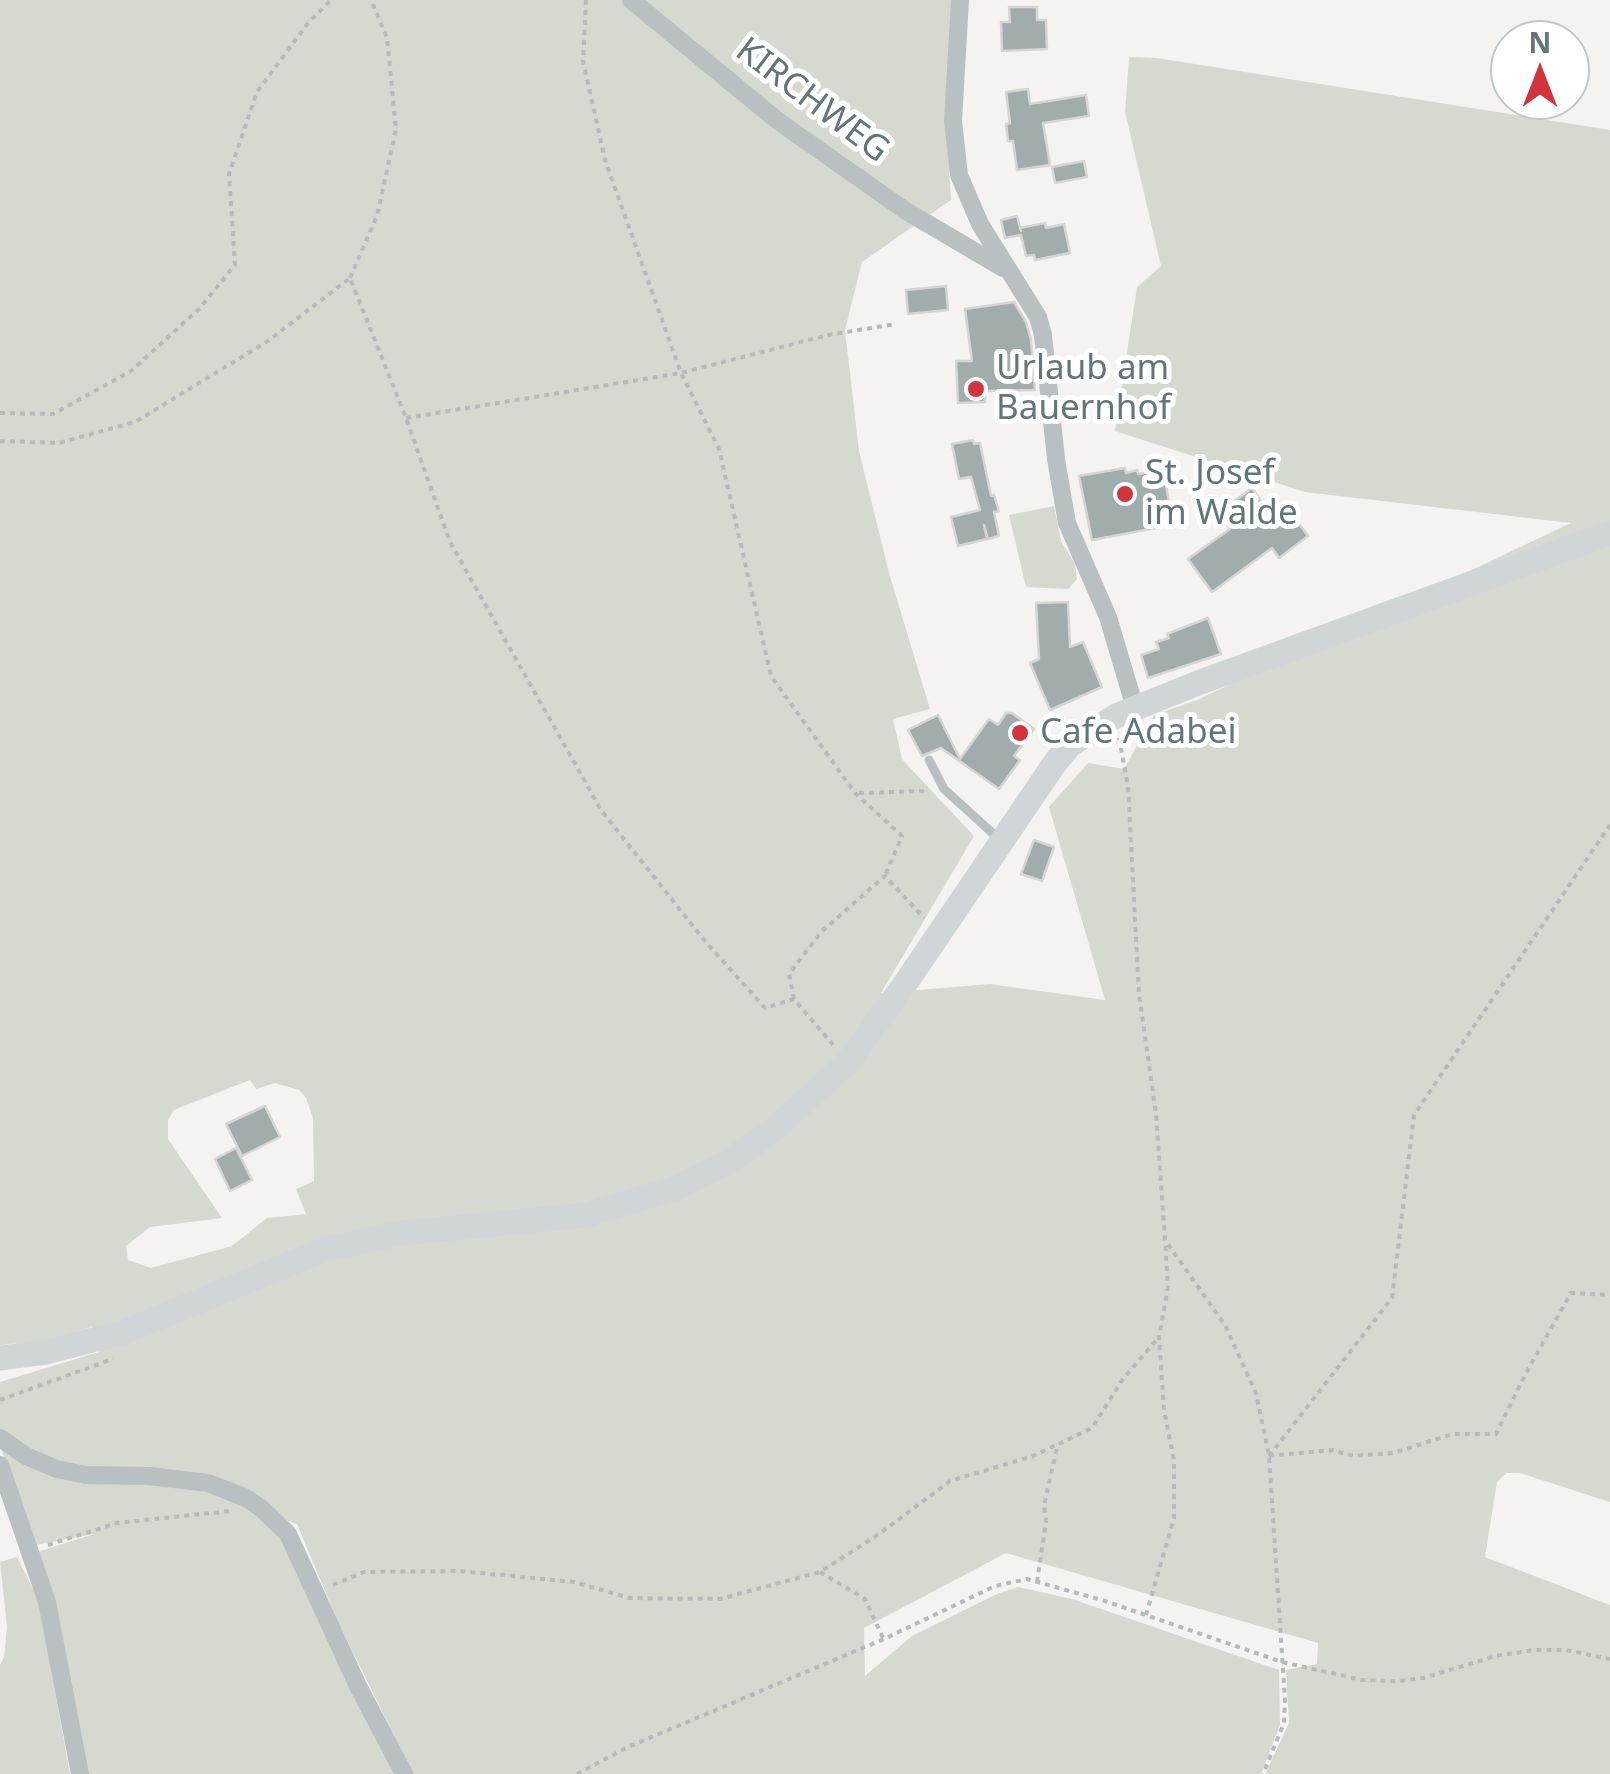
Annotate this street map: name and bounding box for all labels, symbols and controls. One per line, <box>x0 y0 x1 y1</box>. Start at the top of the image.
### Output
north arrow <box>1490 20 1590 120</box>
text: N <box>1529 23 1551 61</box>
street label: KIRCHWEG <box>727 30 897 172</box>
place label: Urlaub am Bauernhof <box>996 348 1171 430</box>
marker: Urlaub am Bauernhof <box>965 378 987 400</box>
place label: St. Josef im Walde <box>1145 453 1298 535</box>
marker: St. Josef im Walde <box>1114 483 1136 505</box>
place label: Cafe Adabei <box>1040 712 1236 754</box>
marker: Cafe Adabei <box>1009 722 1031 744</box>

